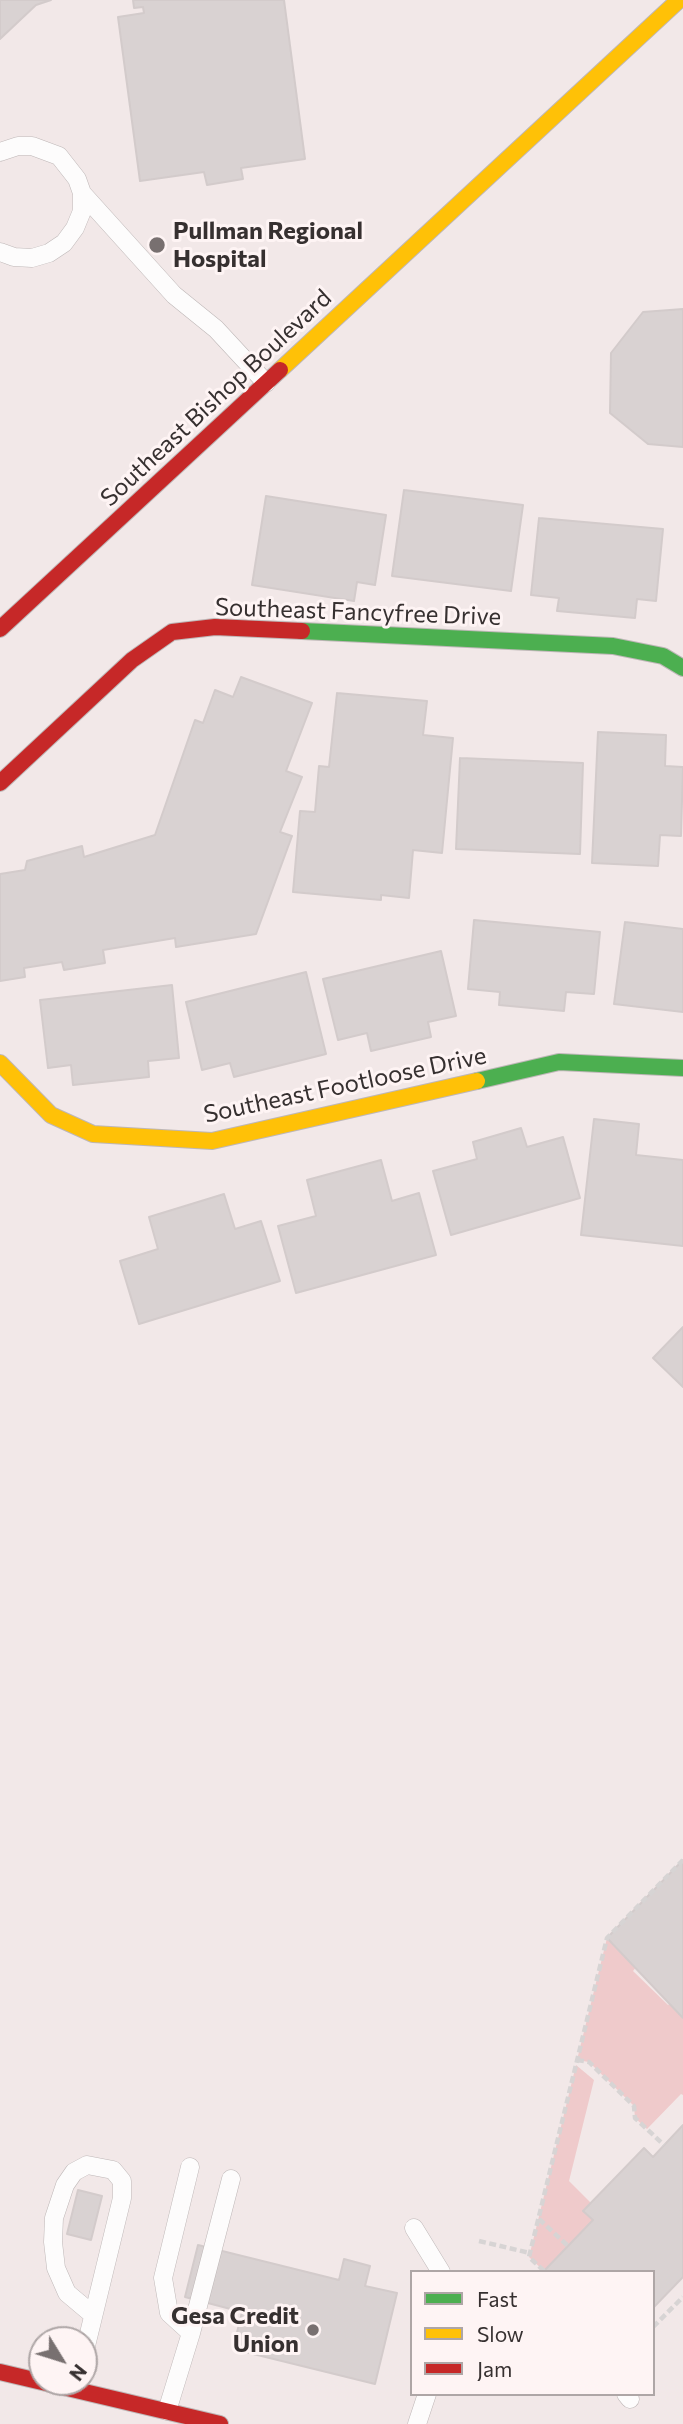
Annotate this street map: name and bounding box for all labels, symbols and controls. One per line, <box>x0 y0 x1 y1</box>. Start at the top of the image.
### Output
place label: Pullman Regional Hospital <box>173 217 363 273</box>
marker: Pullman Regional Hospital <box>147 235 167 255</box>
street label: Southeast Bishop Boulevard <box>95 284 337 512</box>
street label: Southeast Fancyfree Drive <box>214 593 502 631</box>
street label: Southeast Footloose Drive <box>201 1041 489 1129</box>
legend <box>410 2270 655 2396</box>
text: Fast <box>477 2286 518 2311</box>
place label: Gesa Credit Union <box>171 2302 299 2358</box>
text: Slow <box>477 2321 524 2346</box>
marker: Gesa Credit Union <box>305 2322 321 2338</box>
north arrow <box>28 2326 98 2396</box>
text: Jam <box>477 2356 512 2381</box>
text: N <box>65 2360 92 2386</box>

